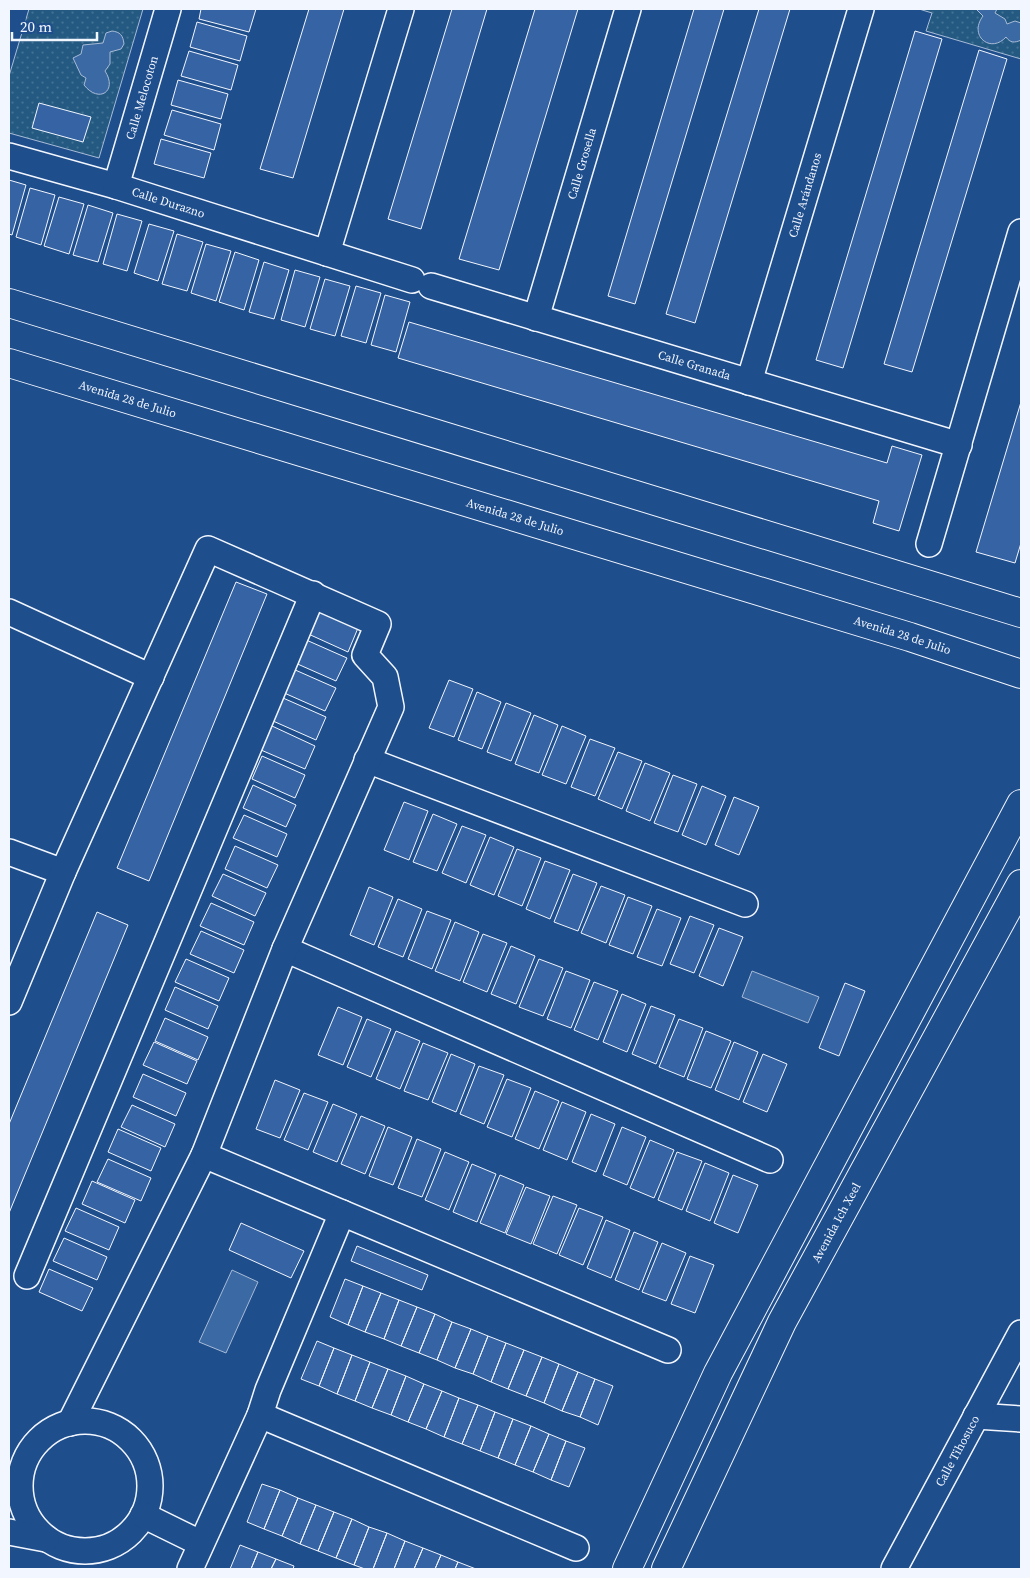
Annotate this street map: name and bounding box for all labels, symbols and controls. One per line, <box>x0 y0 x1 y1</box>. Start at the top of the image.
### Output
scale bar <box>12 10 98 42</box>
text: 20 m <box>20 16 52 37</box>
street label: Calle Melocoton <box>122 54 162 142</box>
street label: Calle Grosella <box>564 125 600 201</box>
street label: Calle Arándanos <box>785 151 825 240</box>
street label: Calle Durazno <box>130 184 207 222</box>
street label: Calle Granada <box>656 347 733 384</box>
street label: Avenida 28 de Julio <box>77 377 179 422</box>
street label: Avenida 28 de Julio <box>464 495 566 539</box>
street label: Avenida 28 de Julio <box>852 612 954 658</box>
street label: Avenida Ich Xeel <box>808 1180 865 1265</box>
street label: Calle Tihosuco <box>932 1412 983 1489</box>

